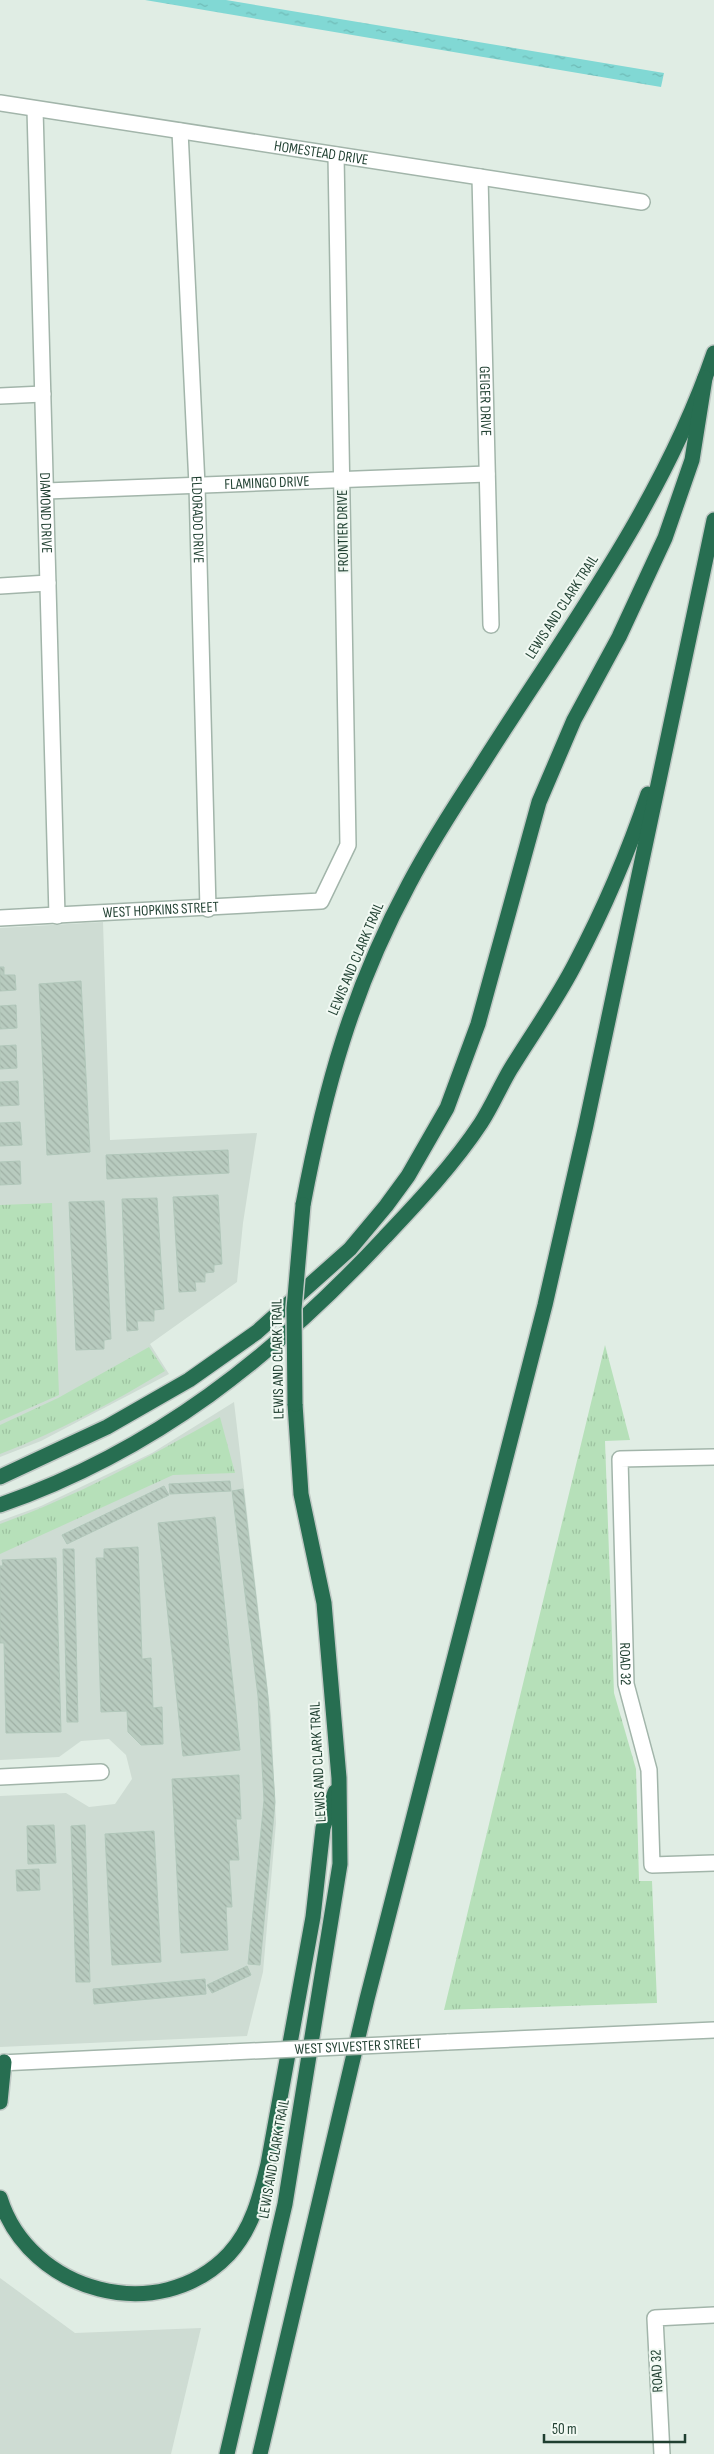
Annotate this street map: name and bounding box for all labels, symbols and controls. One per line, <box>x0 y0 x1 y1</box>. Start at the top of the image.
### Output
street label: HOMESTEAD DRIVE <box>273 136 370 169</box>
street label: GEIGER DRIVE <box>475 366 496 436</box>
street label: FLAMINGO DRIVE <box>224 471 310 494</box>
street label: DIAMOND DRIVE <box>35 472 57 554</box>
street label: ELDORADO DRIVE <box>187 476 209 563</box>
street label: FRONTIER DRIVE <box>333 490 353 572</box>
street label: LEWIS AND CLARK TRAIL <box>521 551 603 663</box>
street label: WEST HOPKINS STREET <box>102 897 219 922</box>
street label: LEWIS AND CLARK TRAIL <box>324 899 388 1018</box>
street label: LEWIS AND CLARK TRAIL <box>267 1298 289 1419</box>
street label: ROAD 32 <box>615 1642 636 1686</box>
street label: LEWIS AND CLARK TRAIL <box>305 1701 331 1823</box>
street label: WEST SYLVESTER STREET <box>294 2034 422 2059</box>
street label: LEWIS AND CLARK TRAIL <box>254 2098 294 2220</box>
street label: ROAD 32 <box>646 2349 668 2393</box>
scale bar <box>544 2412 685 2444</box>
text: 50 m <box>552 2420 577 2439</box>

